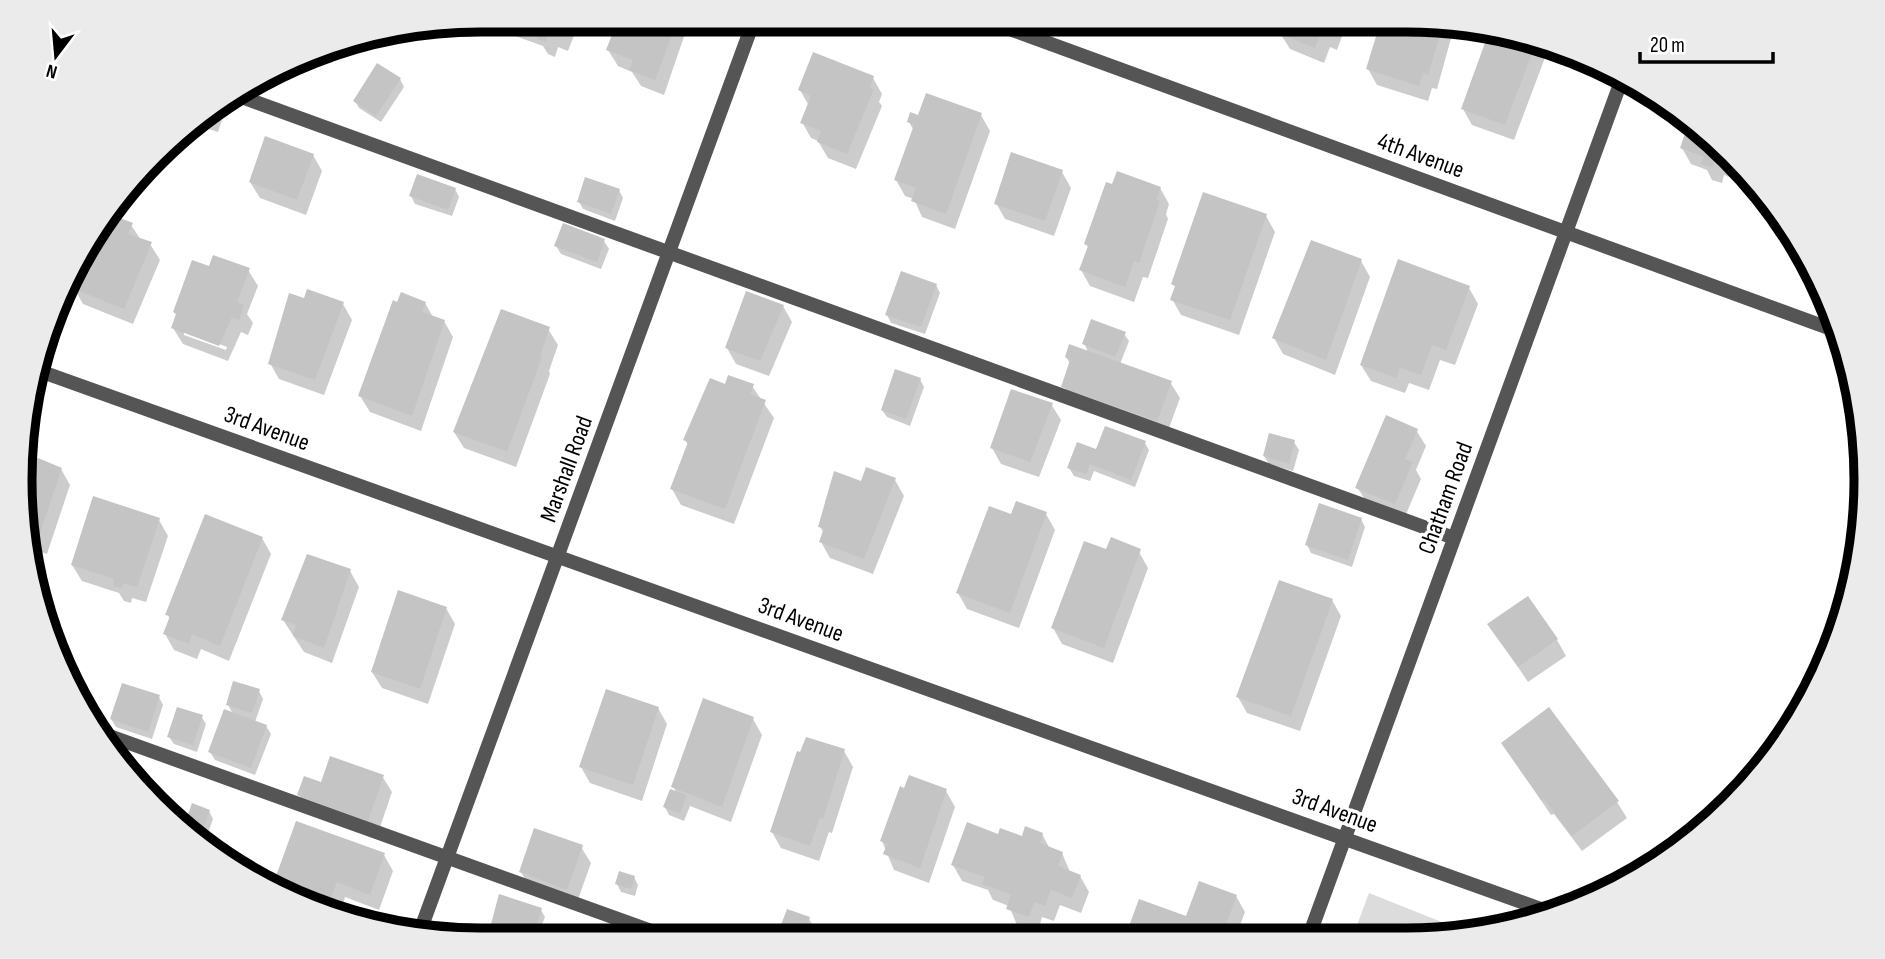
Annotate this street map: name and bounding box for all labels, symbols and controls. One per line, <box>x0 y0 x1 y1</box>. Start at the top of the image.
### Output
north arrow <box>21 21 91 91</box>
scale bar <box>1640 21 1773 65</box>
text: 20 m <box>1650 33 1685 58</box>
text: N <box>44 58 60 83</box>
street label: 4th Avenue <box>1374 126 1468 185</box>
street label: 3rd Avenue <box>220 400 314 457</box>
street label: Marshall Road <box>534 412 599 526</box>
street label: Chatham Road <box>1412 438 1479 558</box>
street label: 3rd Avenue <box>754 591 848 648</box>
street label: 3rd Avenue <box>1288 782 1382 839</box>

